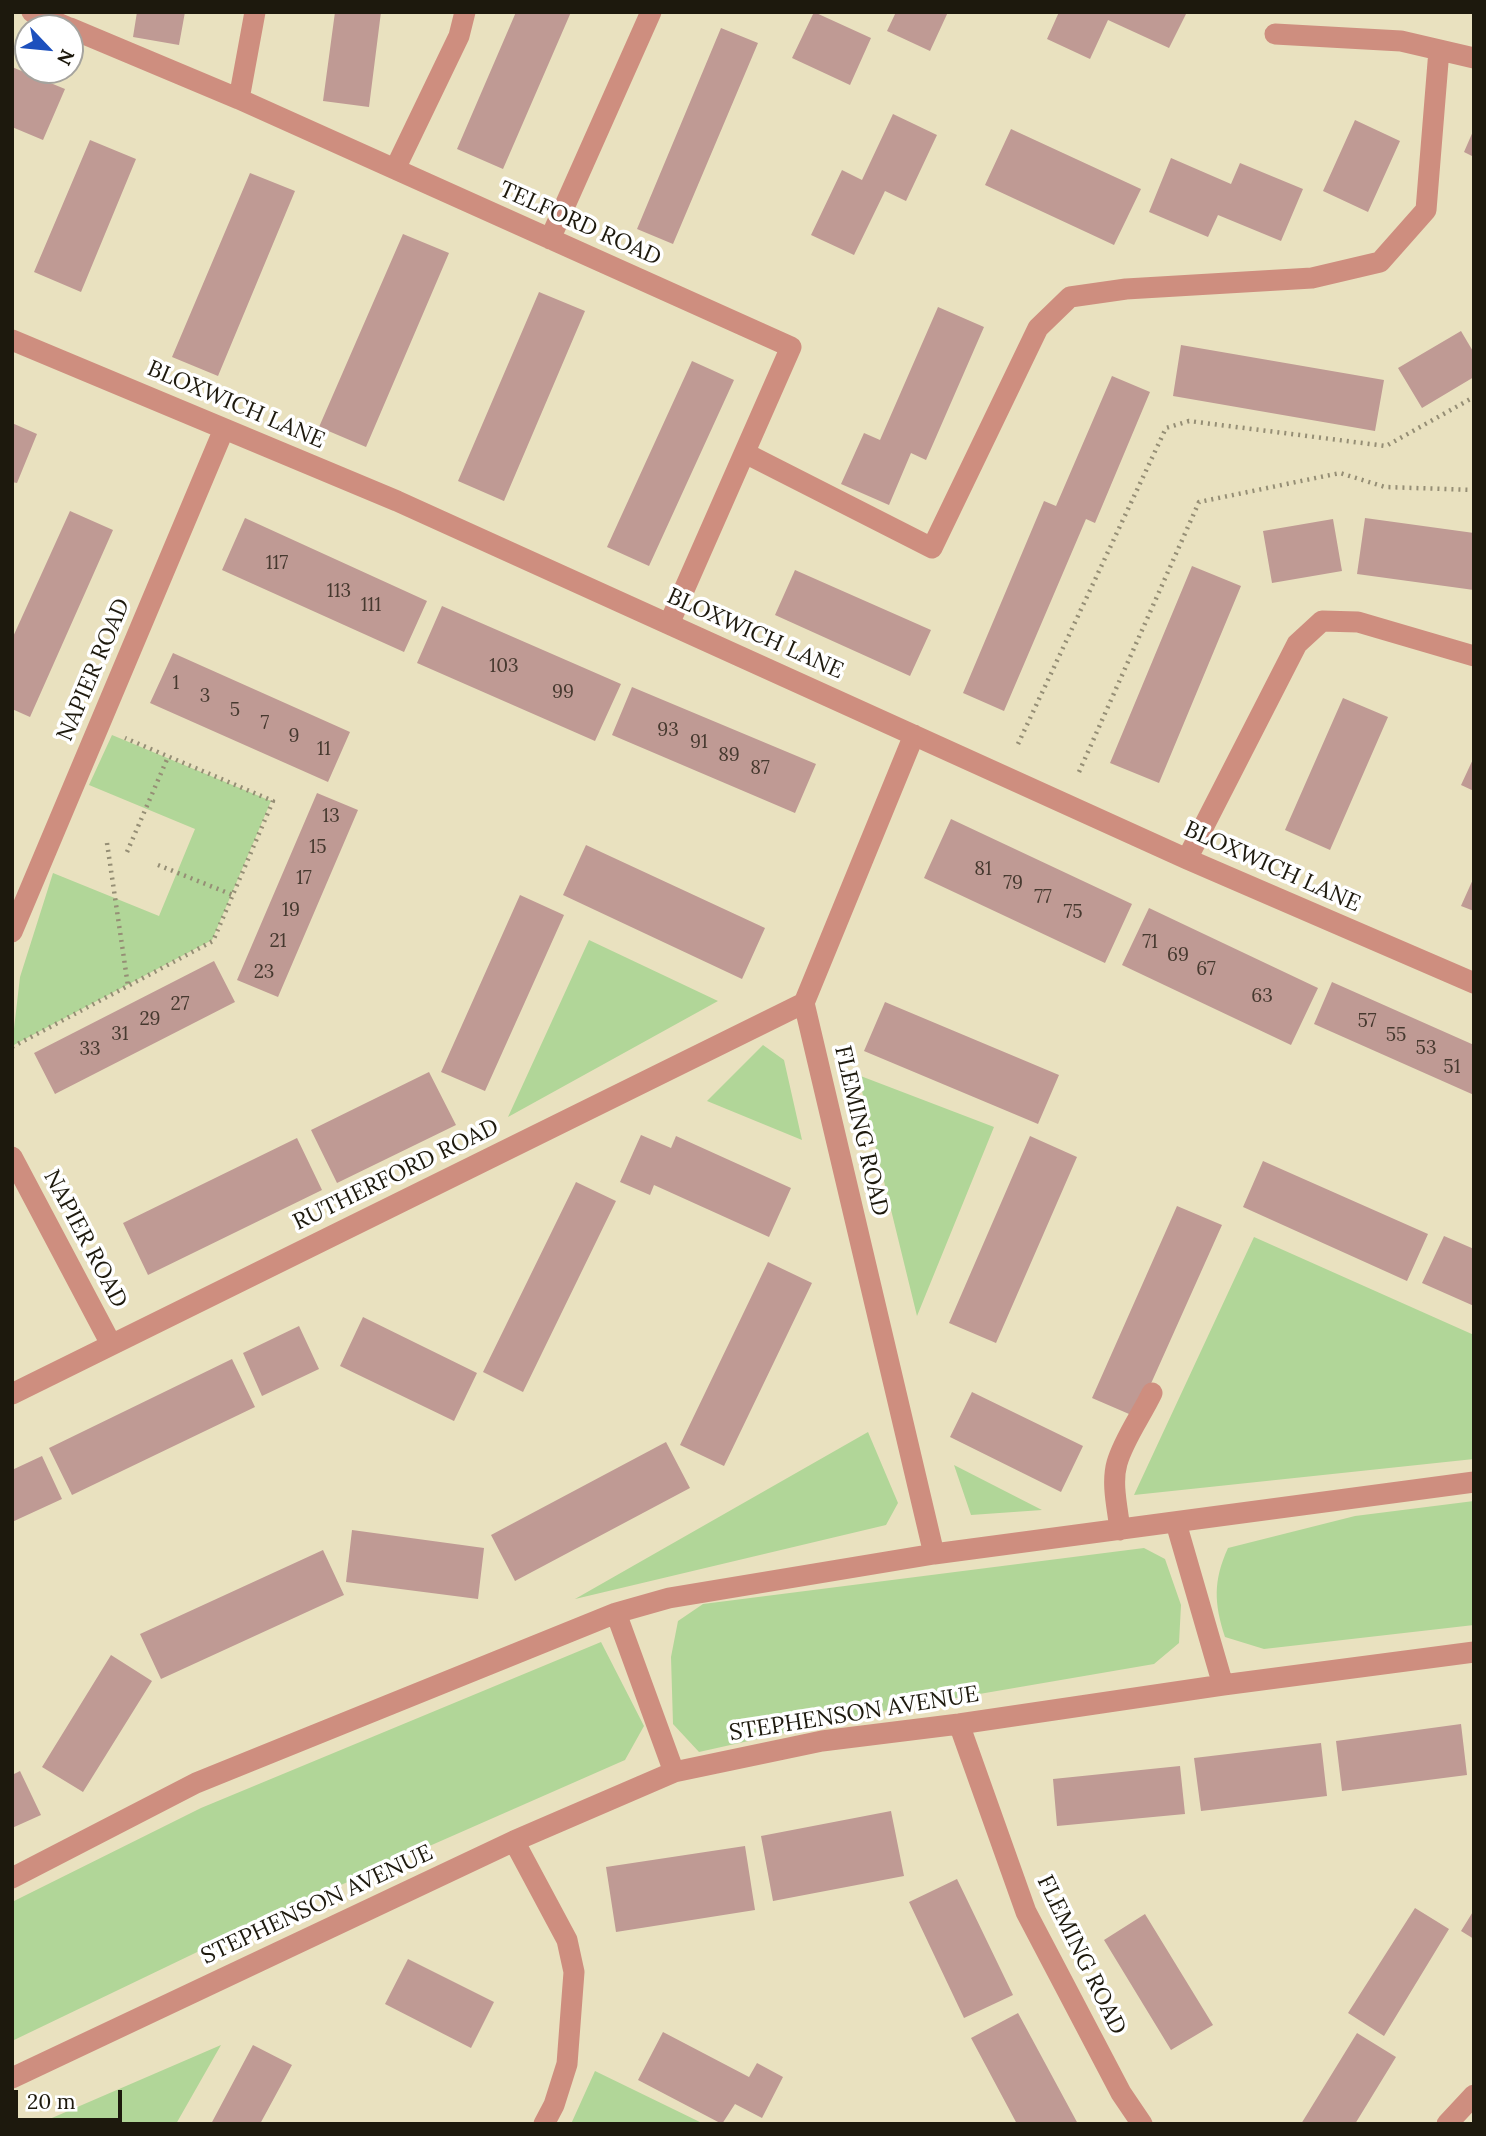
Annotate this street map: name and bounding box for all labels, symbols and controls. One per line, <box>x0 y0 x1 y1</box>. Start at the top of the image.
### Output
north arrow <box>14 14 84 84</box>
text: N <box>52 45 80 69</box>
street label: TELFORD ROAD <box>495 176 665 272</box>
street label: BLOXWICH LANE <box>143 355 329 455</box>
house number: 117 <box>266 553 288 575</box>
house number: 113 <box>327 581 351 603</box>
street label: BLOXWICH LANE <box>662 583 848 685</box>
street label: NAPIER ROAD <box>52 595 136 745</box>
house number: 111 <box>361 595 381 617</box>
house number: 103 <box>489 656 519 678</box>
house number: 1 <box>173 673 179 695</box>
house number: 99 <box>552 682 574 704</box>
house number: 3 <box>200 686 210 708</box>
house number: 5 <box>230 700 240 722</box>
house number: 7 <box>261 713 269 735</box>
house number: 93 <box>657 720 679 742</box>
house number: 9 <box>289 726 299 748</box>
house number: 91 <box>690 732 708 754</box>
house number: 11 <box>317 739 331 761</box>
house number: 89 <box>718 745 740 767</box>
house number: 87 <box>750 758 770 780</box>
house number: 13 <box>322 806 340 828</box>
street label: BLOXWICH LANE <box>1179 816 1365 918</box>
house number: 15 <box>309 837 327 859</box>
house number: 81 <box>974 859 992 881</box>
house number: 17 <box>296 868 312 890</box>
house number: 79 <box>1003 873 1023 895</box>
house number: 77 <box>1034 887 1052 909</box>
house number: 19 <box>282 900 300 922</box>
house number: 75 <box>1063 902 1083 924</box>
house number: 21 <box>269 931 287 953</box>
house number: 71 <box>1142 932 1158 954</box>
house number: 69 <box>1167 945 1189 967</box>
house number: 67 <box>1196 959 1216 981</box>
house number: 23 <box>254 962 274 984</box>
house number: 63 <box>1251 986 1273 1008</box>
house number: 27 <box>171 994 189 1016</box>
house number: 29 <box>139 1009 161 1031</box>
house number: 57 <box>1357 1011 1377 1033</box>
house number: 31 <box>111 1024 129 1046</box>
house number: 55 <box>1386 1025 1406 1047</box>
house number: 53 <box>1416 1038 1436 1060</box>
house number: 33 <box>79 1039 101 1061</box>
street label: FLEMING ROAD <box>828 1043 894 1219</box>
house number: 51 <box>1443 1057 1461 1079</box>
street label: RUTHERFORD ROAD <box>289 1113 503 1237</box>
street label: NAPIER ROAD <box>37 1165 133 1313</box>
street label: STEPHENSON AVENUE <box>727 1681 981 1747</box>
street label: STEPHENSON AVENUE <box>197 1839 437 1971</box>
street label: FLEMING ROAD <box>1030 1871 1132 2039</box>
scale bar <box>18 2076 126 2120</box>
text: 20 m <box>27 2088 76 2115</box>

